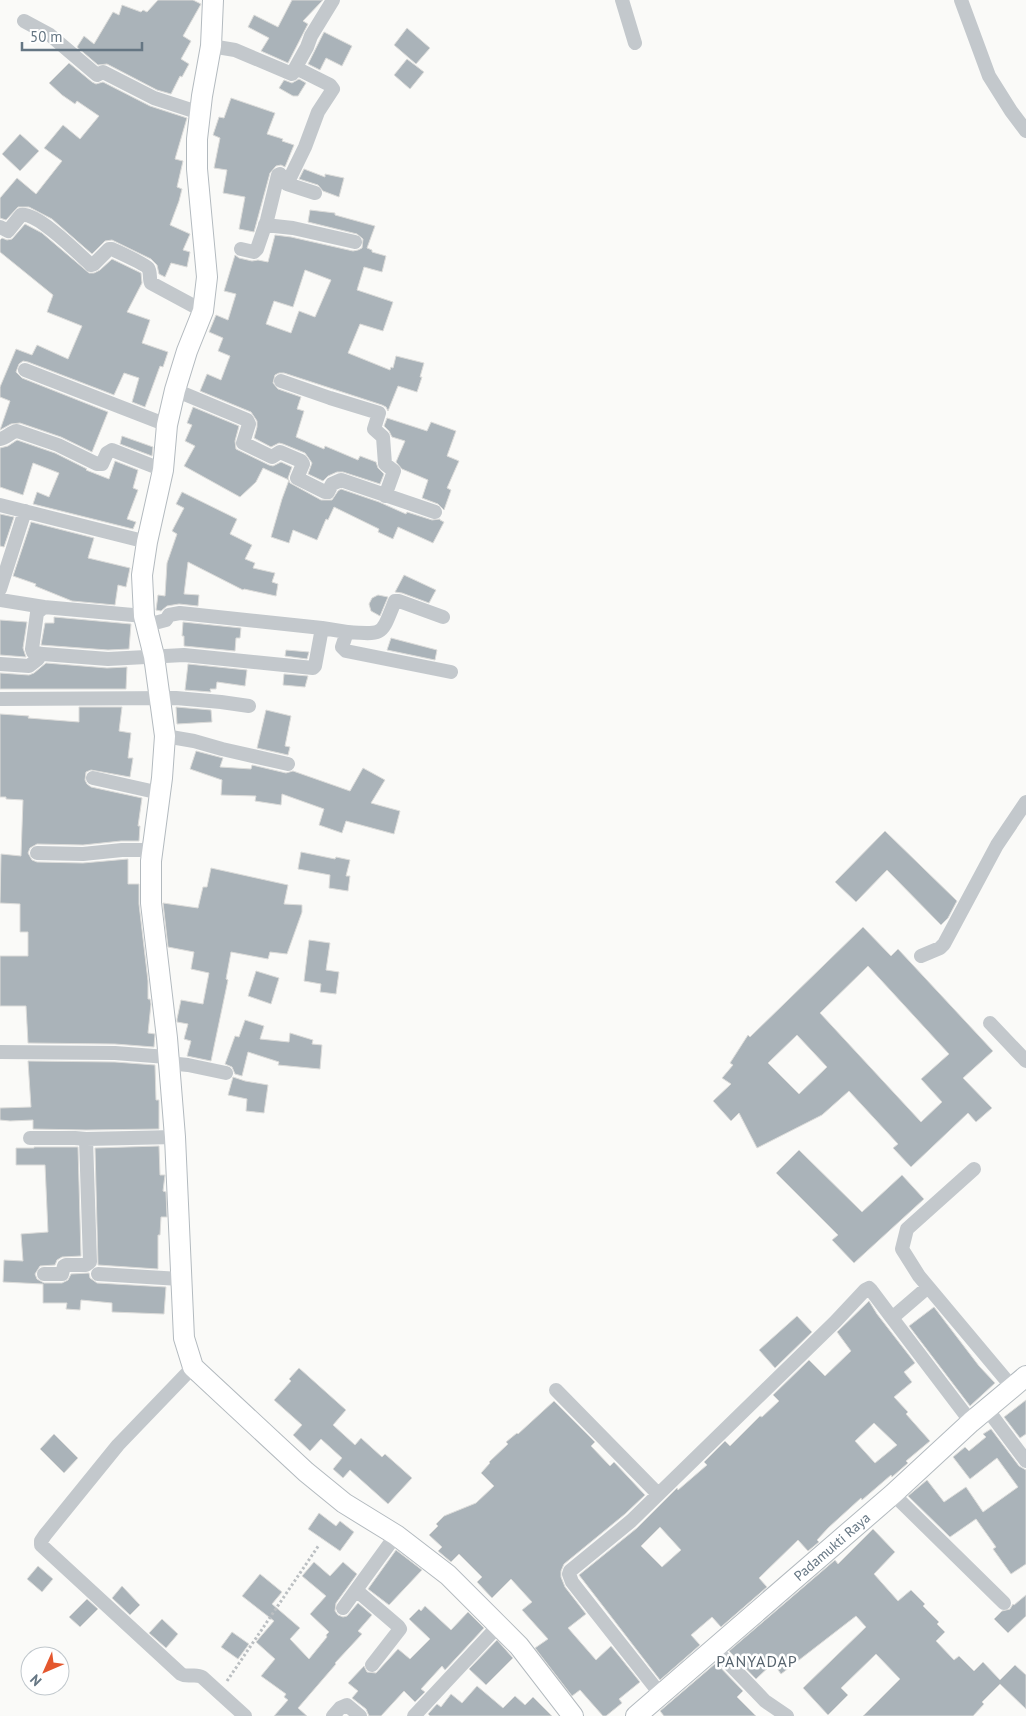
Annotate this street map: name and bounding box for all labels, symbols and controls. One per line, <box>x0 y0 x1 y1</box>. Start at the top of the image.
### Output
scale bar <box>22 20 142 52</box>
text: 50 m <box>30 27 63 46</box>
street label: Padamukti Raya <box>790 1509 874 1585</box>
north arrow <box>20 1646 70 1696</box>
district label: PANYADAP <box>716 1651 798 1671</box>
text: N <box>26 1671 45 1690</box>

